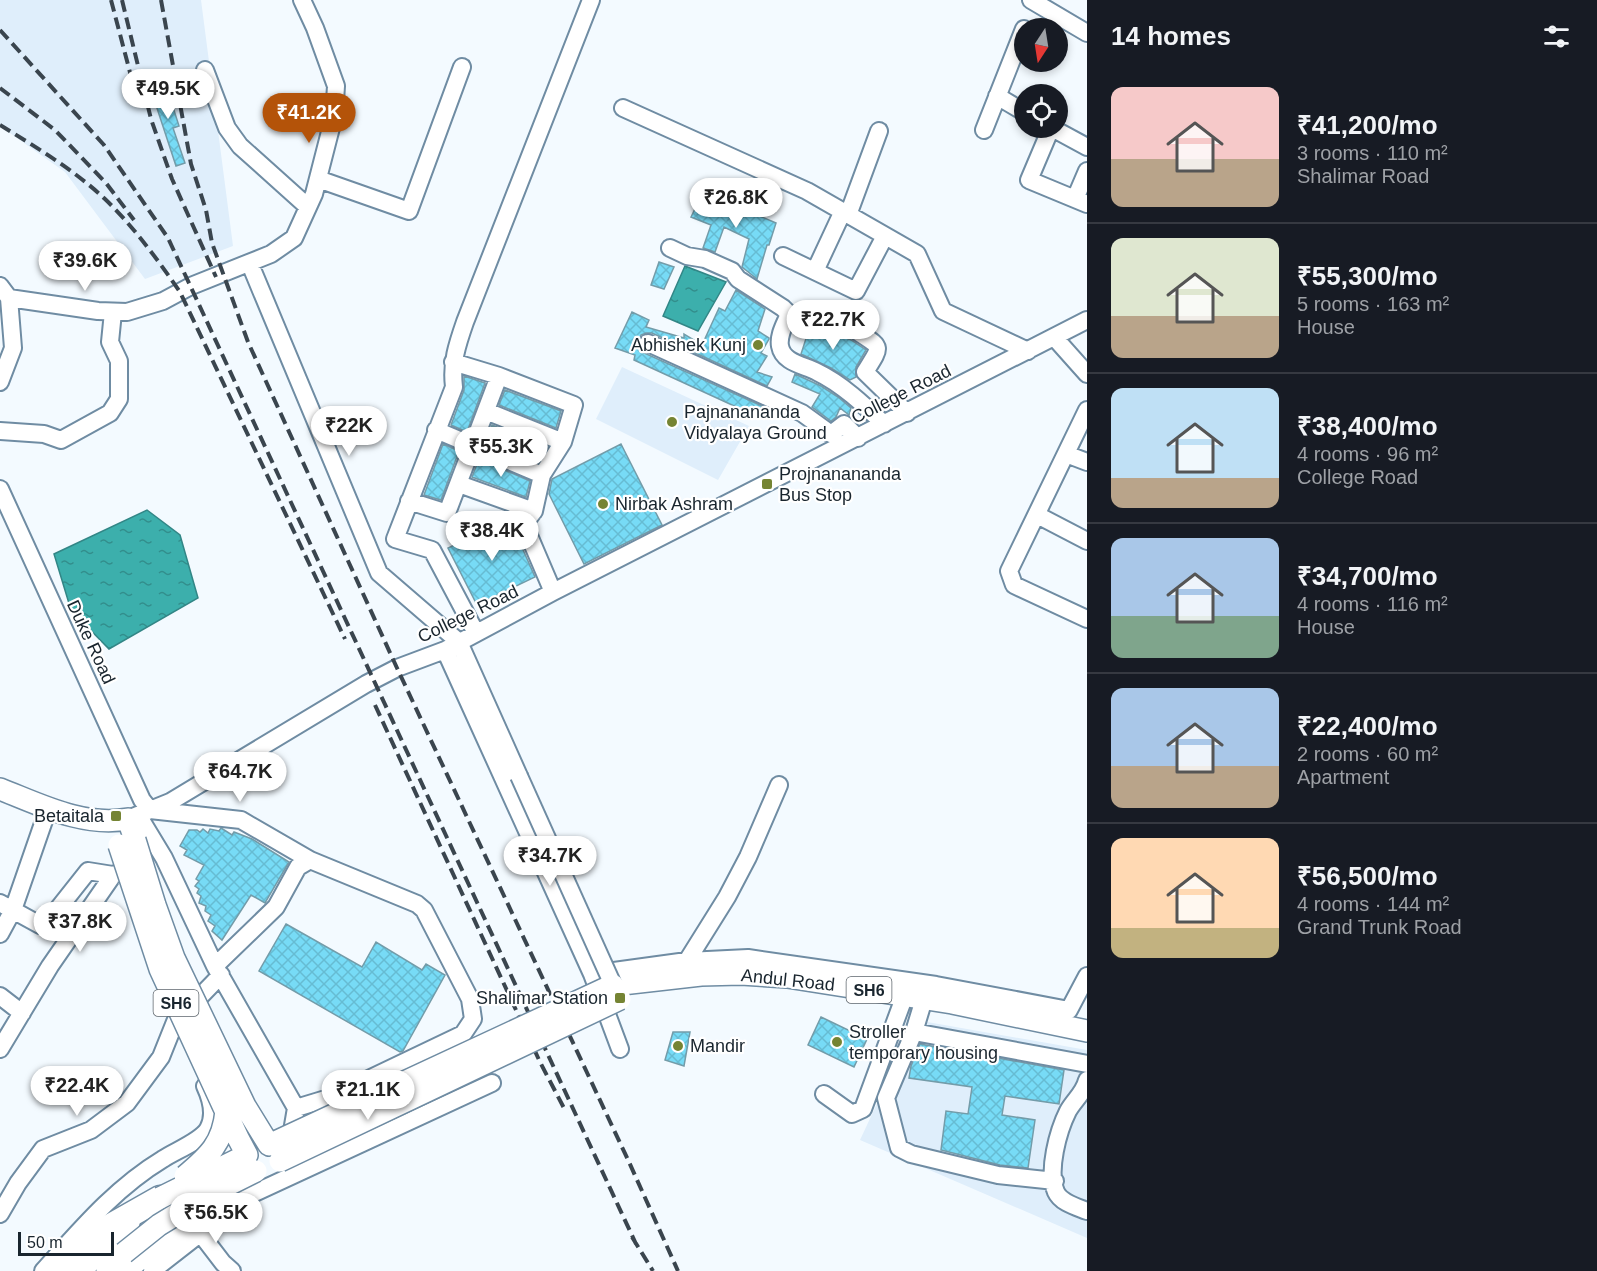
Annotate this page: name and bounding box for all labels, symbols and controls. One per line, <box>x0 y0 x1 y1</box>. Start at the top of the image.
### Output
north arrow <box>1014 18 1068 72</box>
map controls <box>1014 18 1068 138</box>
icon: filters <box>1540 20 1573 53</box>
text: 14 homes <box>1111 21 1231 51</box>
pin: ₹49.5K <box>119 69 217 120</box>
text: ₹49.5K <box>136 77 200 99</box>
button: locate <box>1014 84 1068 138</box>
pin: ₹41.2K <box>260 93 358 144</box>
text: ₹41.2K <box>277 101 341 123</box>
text: ₹41,200/mo <box>1297 110 1438 140</box>
icon: home <box>1159 111 1231 183</box>
text: 3 rooms · 110 m² <box>1297 142 1448 164</box>
text: Shalimar Road <box>1297 165 1429 187</box>
pin: ₹26.8K <box>687 178 785 229</box>
text: ₹26.8K <box>704 186 768 208</box>
pin: ₹39.6K <box>36 241 134 292</box>
text: ₹39.6K <box>53 249 117 271</box>
text: ₹55,300/mo <box>1297 261 1438 291</box>
icon: home <box>1159 262 1231 334</box>
text: 5 rooms · 163 m² <box>1297 293 1449 315</box>
pin: ₹22.7K <box>784 300 882 351</box>
text: ₹22.7K <box>801 308 865 330</box>
text: House <box>1297 316 1355 338</box>
place label: Abhishek Kunj <box>631 335 746 355</box>
marker: Abhishek Kunj <box>751 338 765 352</box>
street label: College Road <box>848 360 954 428</box>
place label: Pajnanananda Vidyalaya Ground <box>684 402 827 443</box>
pin: ₹22K <box>313 406 385 457</box>
text: ₹38,400/mo <box>1297 411 1438 441</box>
icon: home <box>1159 412 1231 484</box>
text: ₹22K <box>325 414 373 436</box>
marker: Pajnanananda Vidyalaya Ground <box>665 415 679 429</box>
pin: ₹55.3K <box>452 427 550 478</box>
text: ₹55.3K <box>469 435 533 457</box>
text: 4 rooms · 96 m² <box>1297 443 1438 465</box>
place label: Projnanananda Bus Stop <box>779 464 902 505</box>
text: College Road <box>1297 466 1418 488</box>
marker: Projnanananda Bus Stop <box>760 477 774 491</box>
place label: Nirbak Ashram <box>615 494 733 514</box>
marker: Nirbak Ashram <box>596 497 610 511</box>
pin: ₹38.4K <box>443 511 541 562</box>
text: ₹38.4K <box>460 519 524 541</box>
text: ₹34,700/mo <box>1297 561 1438 591</box>
icon: home <box>1159 562 1231 634</box>
street label: College Road <box>415 581 521 647</box>
text: 4 rooms · 116 m² <box>1297 593 1448 615</box>
street label: Duke Road <box>63 597 119 687</box>
text: House <box>1297 616 1355 638</box>
text: ₹22,400/mo <box>1297 711 1438 741</box>
icon: home <box>1159 712 1231 784</box>
text: 2 rooms · 60 m² <box>1297 743 1438 765</box>
pin: ₹64.7K <box>191 752 289 803</box>
text: ₹64.7K <box>208 760 272 782</box>
text: Apartment <box>1297 766 1389 788</box>
place label: Betaitala <box>34 806 105 826</box>
marker: Betaitala <box>109 809 123 823</box>
pin: ₹34.7K <box>501 836 599 887</box>
text: ₹34.7K <box>518 844 582 866</box>
text: ₹56,500/mo <box>1297 861 1438 891</box>
icon: home <box>1159 862 1231 934</box>
text: 4 rooms · 144 m² <box>1297 893 1449 915</box>
pin: ₹37.8K <box>31 902 129 953</box>
text: ₹37.8K <box>48 910 112 932</box>
text: Grand Trunk Road <box>1297 916 1462 938</box>
street label: Andul Road <box>740 965 836 995</box>
road number: SH6 <box>846 977 892 1003</box>
place label: Shalimar Station <box>476 988 608 1008</box>
road number: SH6 <box>154 990 198 1016</box>
marker: Shalimar Station <box>613 991 627 1005</box>
place label: Stroller temporary housing <box>849 1022 998 1063</box>
marker: Stroller temporary housing <box>830 1035 844 1049</box>
place label: Mandir <box>690 1036 745 1056</box>
marker: Mandir <box>671 1039 685 1053</box>
pin: ₹22.4K <box>28 1066 126 1117</box>
pin: ₹21.1K <box>319 1070 417 1121</box>
text: ₹22.4K <box>45 1074 109 1096</box>
text: ₹21.1K <box>336 1078 400 1100</box>
pin: ₹56.5K <box>167 1193 265 1244</box>
text: ₹56.5K <box>184 1201 248 1223</box>
scale bar <box>18 1229 114 1256</box>
text: 50 m <box>27 1234 63 1251</box>

